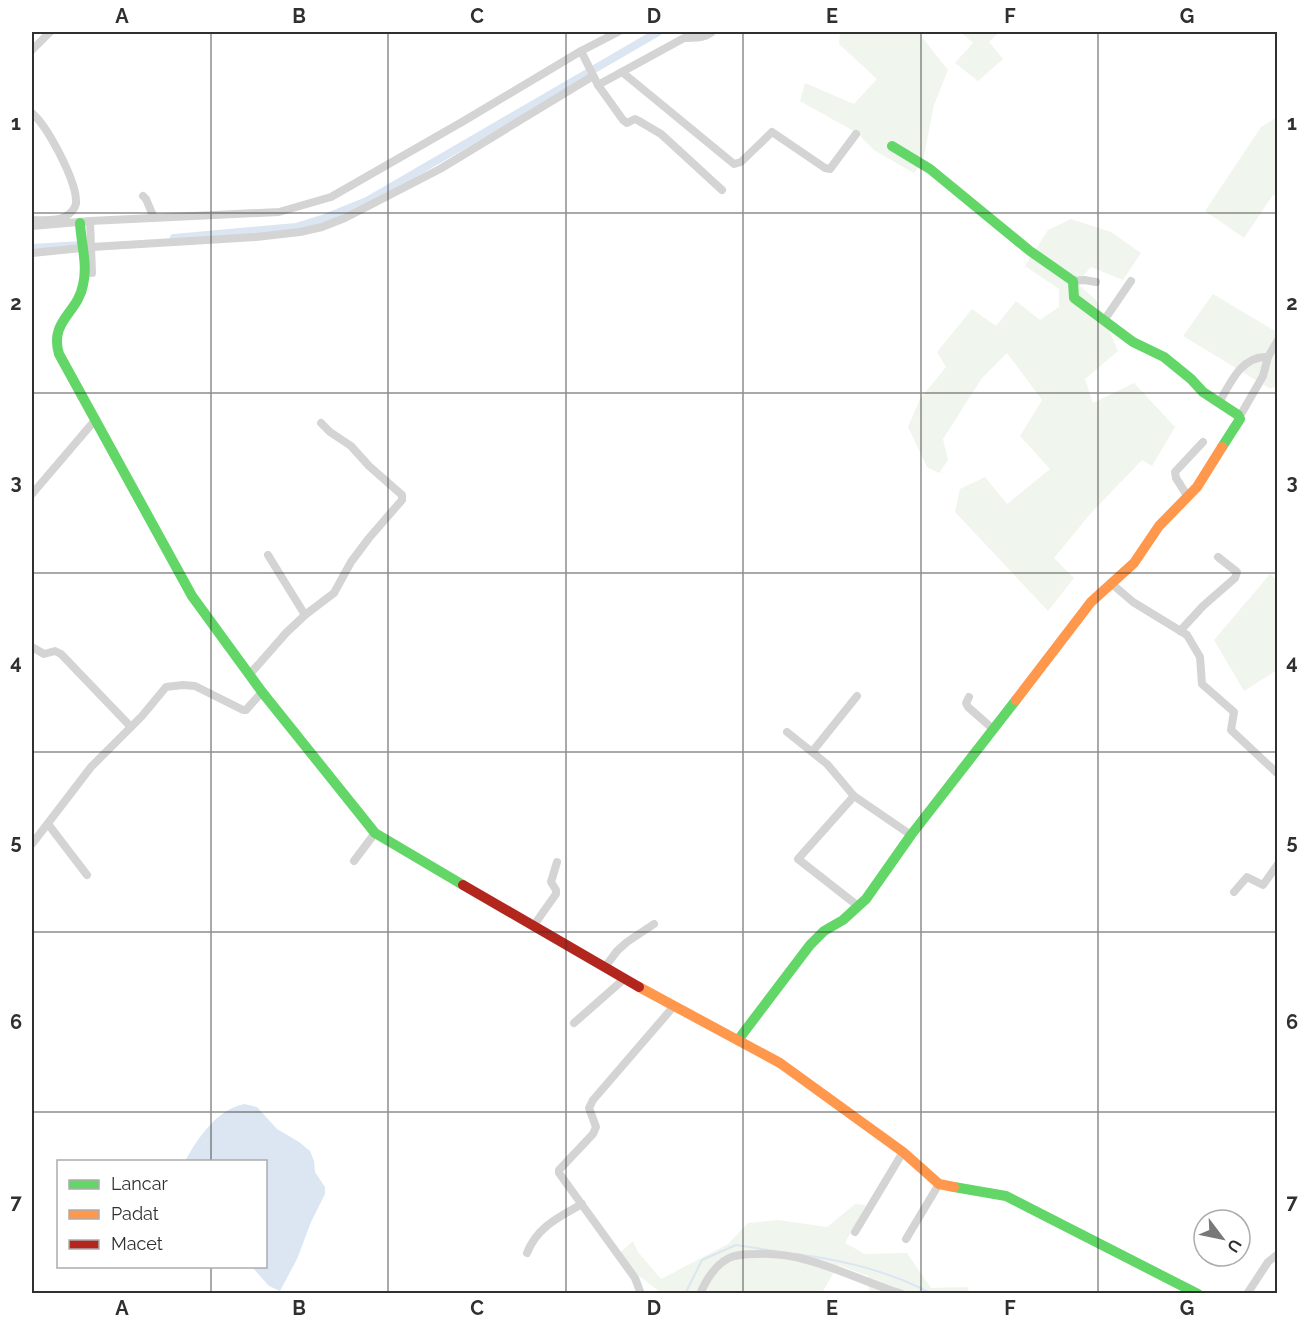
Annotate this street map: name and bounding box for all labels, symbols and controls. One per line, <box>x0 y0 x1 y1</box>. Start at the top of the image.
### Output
text: A <box>115 4 129 28</box>
text: B <box>292 4 306 28</box>
text: C <box>470 4 484 28</box>
text: D <box>647 4 661 28</box>
text: E <box>826 4 838 28</box>
text: F <box>1004 4 1016 28</box>
text: G <box>1180 4 1194 28</box>
text: 1 <box>11 111 21 135</box>
text: 1 <box>1287 111 1297 135</box>
text: 2 <box>10 291 22 315</box>
text: 2 <box>1286 291 1298 315</box>
text: 3 <box>10 470 22 494</box>
text: 3 <box>1286 470 1298 494</box>
text: 4 <box>10 650 22 674</box>
text: 4 <box>1286 650 1298 674</box>
text: 5 <box>10 830 22 854</box>
text: 5 <box>1286 830 1298 854</box>
text: 6 <box>10 1010 22 1034</box>
text: 6 <box>1286 1010 1298 1034</box>
legend <box>57 1160 267 1268</box>
text: Lancar <box>111 1173 168 1194</box>
text: 7 <box>10 1190 22 1214</box>
text: 7 <box>1286 1190 1298 1214</box>
text: Padat <box>111 1203 159 1224</box>
north arrow <box>1192 1208 1252 1268</box>
text: Macet <box>111 1233 163 1254</box>
text: U <box>1223 1236 1246 1256</box>
text: A <box>115 1296 129 1320</box>
text: B <box>292 1296 306 1320</box>
text: C <box>470 1296 484 1320</box>
text: D <box>647 1296 661 1320</box>
text: E <box>826 1296 838 1320</box>
text: F <box>1004 1296 1016 1320</box>
text: G <box>1180 1296 1194 1320</box>

